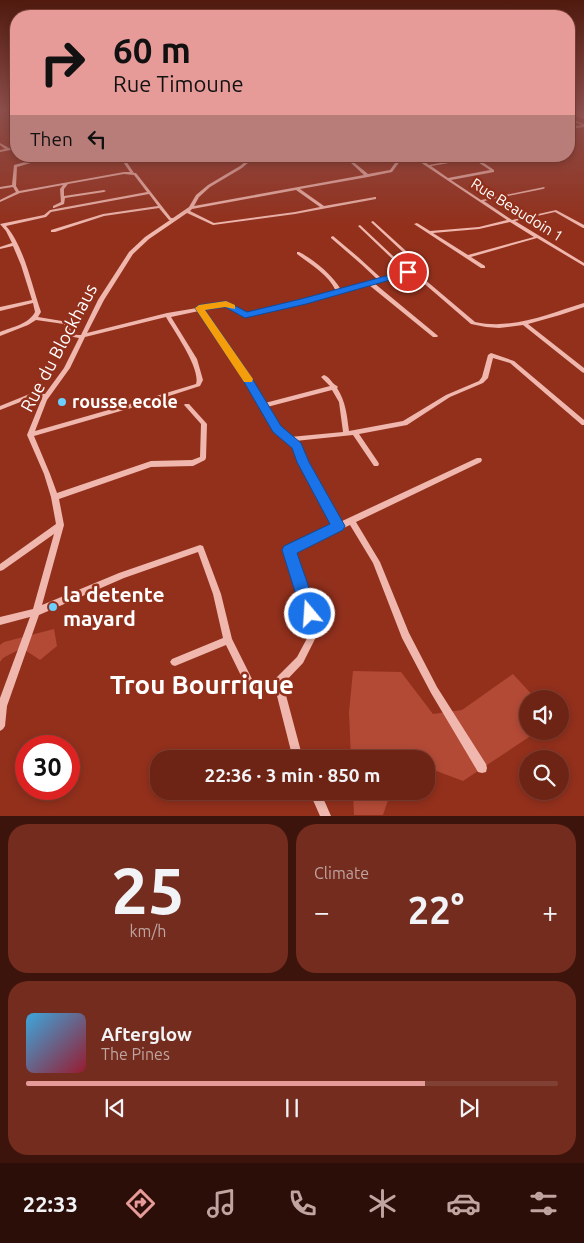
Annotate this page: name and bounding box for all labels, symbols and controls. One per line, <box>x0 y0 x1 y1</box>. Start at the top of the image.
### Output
icon: right <box>30 30 95 95</box>
text: 60 m <box>113 30 191 70</box>
text: Rue Timoune <box>113 71 244 96</box>
icon: left <box>83 125 111 153</box>
text: Then <box>30 128 73 150</box>
street label: Rue Beaudoin 1 <box>468 174 566 245</box>
pin <box>387 251 429 293</box>
icon: arrive <box>394 258 422 286</box>
street label: Rue du Blockhaus <box>16 280 100 415</box>
place label: rousse ecole <box>72 391 178 411</box>
marker: rousse ecole <box>56 396 68 408</box>
place label: la detente mayard <box>63 582 165 630</box>
position arrow <box>283 587 335 639</box>
marker: la detente mayard <box>47 601 59 613</box>
district label: Trou Bourrique <box>110 670 294 699</box>
map controls <box>519 690 569 800</box>
button: sound <box>519 690 569 740</box>
speed limit sign: 30 <box>15 735 80 800</box>
button: search <box>519 750 569 800</box>
text: 22:36 · 3 min · 850 m <box>205 764 380 786</box>
text: 25 <box>111 853 185 926</box>
text: Climate <box>314 864 369 882</box>
text: 22° <box>408 889 464 931</box>
text: − <box>314 896 330 927</box>
text: + <box>542 896 558 927</box>
text: km/h <box>130 922 166 940</box>
text: Afterglow <box>101 1023 192 1045</box>
text: The Pines <box>101 1045 170 1063</box>
icon: previous <box>101 1094 129 1122</box>
icon: pause <box>278 1094 306 1122</box>
icon: next <box>455 1094 483 1122</box>
icon: directions <box>123 1186 158 1221</box>
icon: music <box>204 1186 239 1221</box>
icon: phone <box>285 1186 320 1221</box>
icon: climate <box>365 1186 400 1221</box>
icon: car <box>446 1186 481 1221</box>
icon: filters <box>526 1186 561 1221</box>
text: 22:33 <box>23 1191 78 1216</box>

